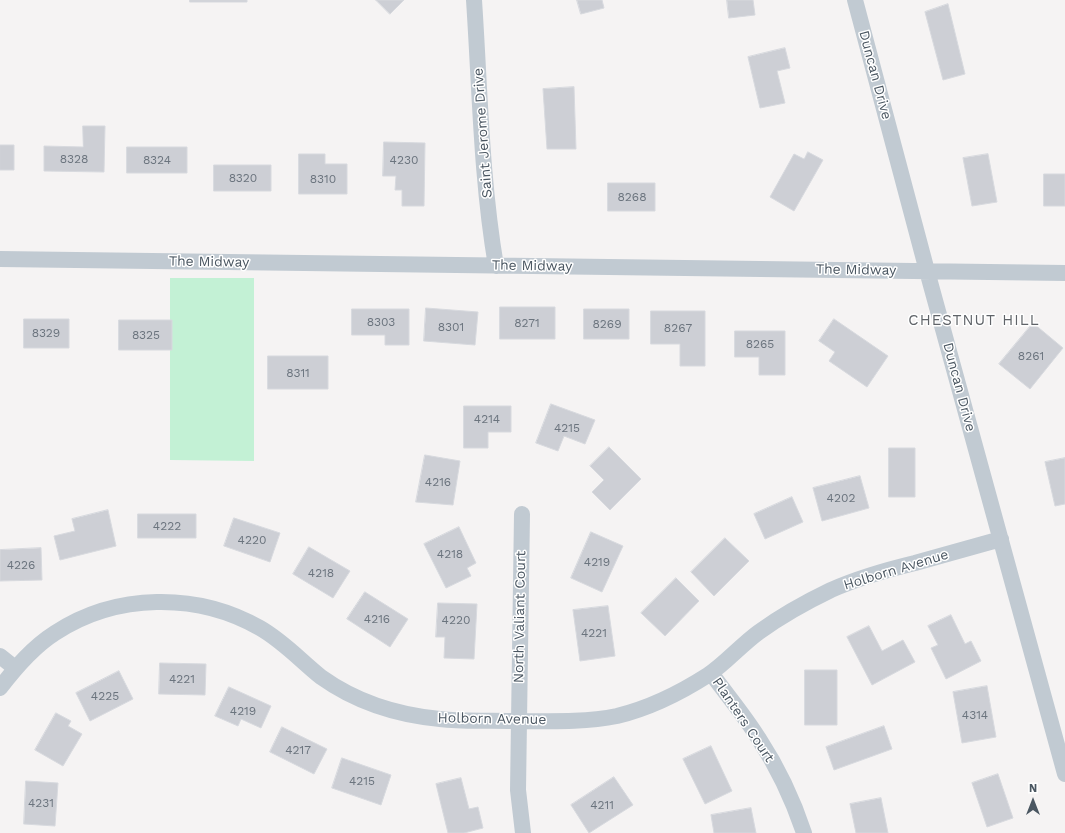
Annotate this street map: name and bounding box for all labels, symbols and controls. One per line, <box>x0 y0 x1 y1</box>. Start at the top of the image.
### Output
street label: Duncan Drive <box>855 29 895 121</box>
street label: Saint Jerome Drive <box>470 67 496 199</box>
house number: 8328 <box>60 152 88 166</box>
house number: 8324 <box>143 153 171 167</box>
house number: 4230 <box>390 153 418 167</box>
house number: 8320 <box>229 171 257 185</box>
house number: 8310 <box>310 172 336 186</box>
house number: 8268 <box>617 190 647 204</box>
street label: The Midway <box>169 253 249 271</box>
street label: The Midway <box>492 257 572 275</box>
street label: The Midway <box>816 261 896 279</box>
district label: CHESTNUT HILL <box>908 312 1040 330</box>
house number: 8303 <box>367 315 395 329</box>
house number: 8271 <box>514 316 540 330</box>
house number: 8269 <box>592 317 622 331</box>
house number: 8301 <box>438 320 464 334</box>
house number: 8267 <box>664 321 692 335</box>
house number: 8329 <box>32 326 60 340</box>
house number: 8325 <box>132 328 160 342</box>
house number: 8265 <box>746 337 774 351</box>
street label: Duncan Drive <box>939 341 979 433</box>
house number: 8261 <box>1018 349 1044 363</box>
house number: 8311 <box>286 366 310 380</box>
house number: 4214 <box>474 412 500 426</box>
house number: 4215 <box>554 421 580 435</box>
house number: 4216 <box>425 475 451 489</box>
house number: 4202 <box>827 491 855 505</box>
house number: 4222 <box>153 519 181 533</box>
house number: 4220 <box>238 533 266 547</box>
street label: Holborn Avenue <box>842 546 950 594</box>
house number: 4218 <box>437 547 463 561</box>
street label: North Valiant Court <box>510 551 530 683</box>
house number: 4219 <box>584 555 610 569</box>
house number: 4226 <box>7 558 35 572</box>
house number: 4218 <box>308 566 334 580</box>
house number: 4216 <box>364 612 390 626</box>
house number: 4220 <box>442 613 470 627</box>
house number: 4221 <box>581 626 607 640</box>
house number: 4221 <box>169 672 195 686</box>
street label: Planters Court <box>708 674 778 766</box>
house number: 4225 <box>91 689 119 703</box>
house number: 4219 <box>230 704 256 718</box>
house number: 4314 <box>962 708 988 722</box>
street label: Holborn Avenue <box>438 710 546 728</box>
house number: 4217 <box>285 743 311 757</box>
house number: 4215 <box>349 774 375 788</box>
north arrow <box>1013 781 1053 821</box>
text: N <box>1029 782 1037 795</box>
house number: 4231 <box>28 796 54 810</box>
house number: 4211 <box>590 798 614 812</box>

